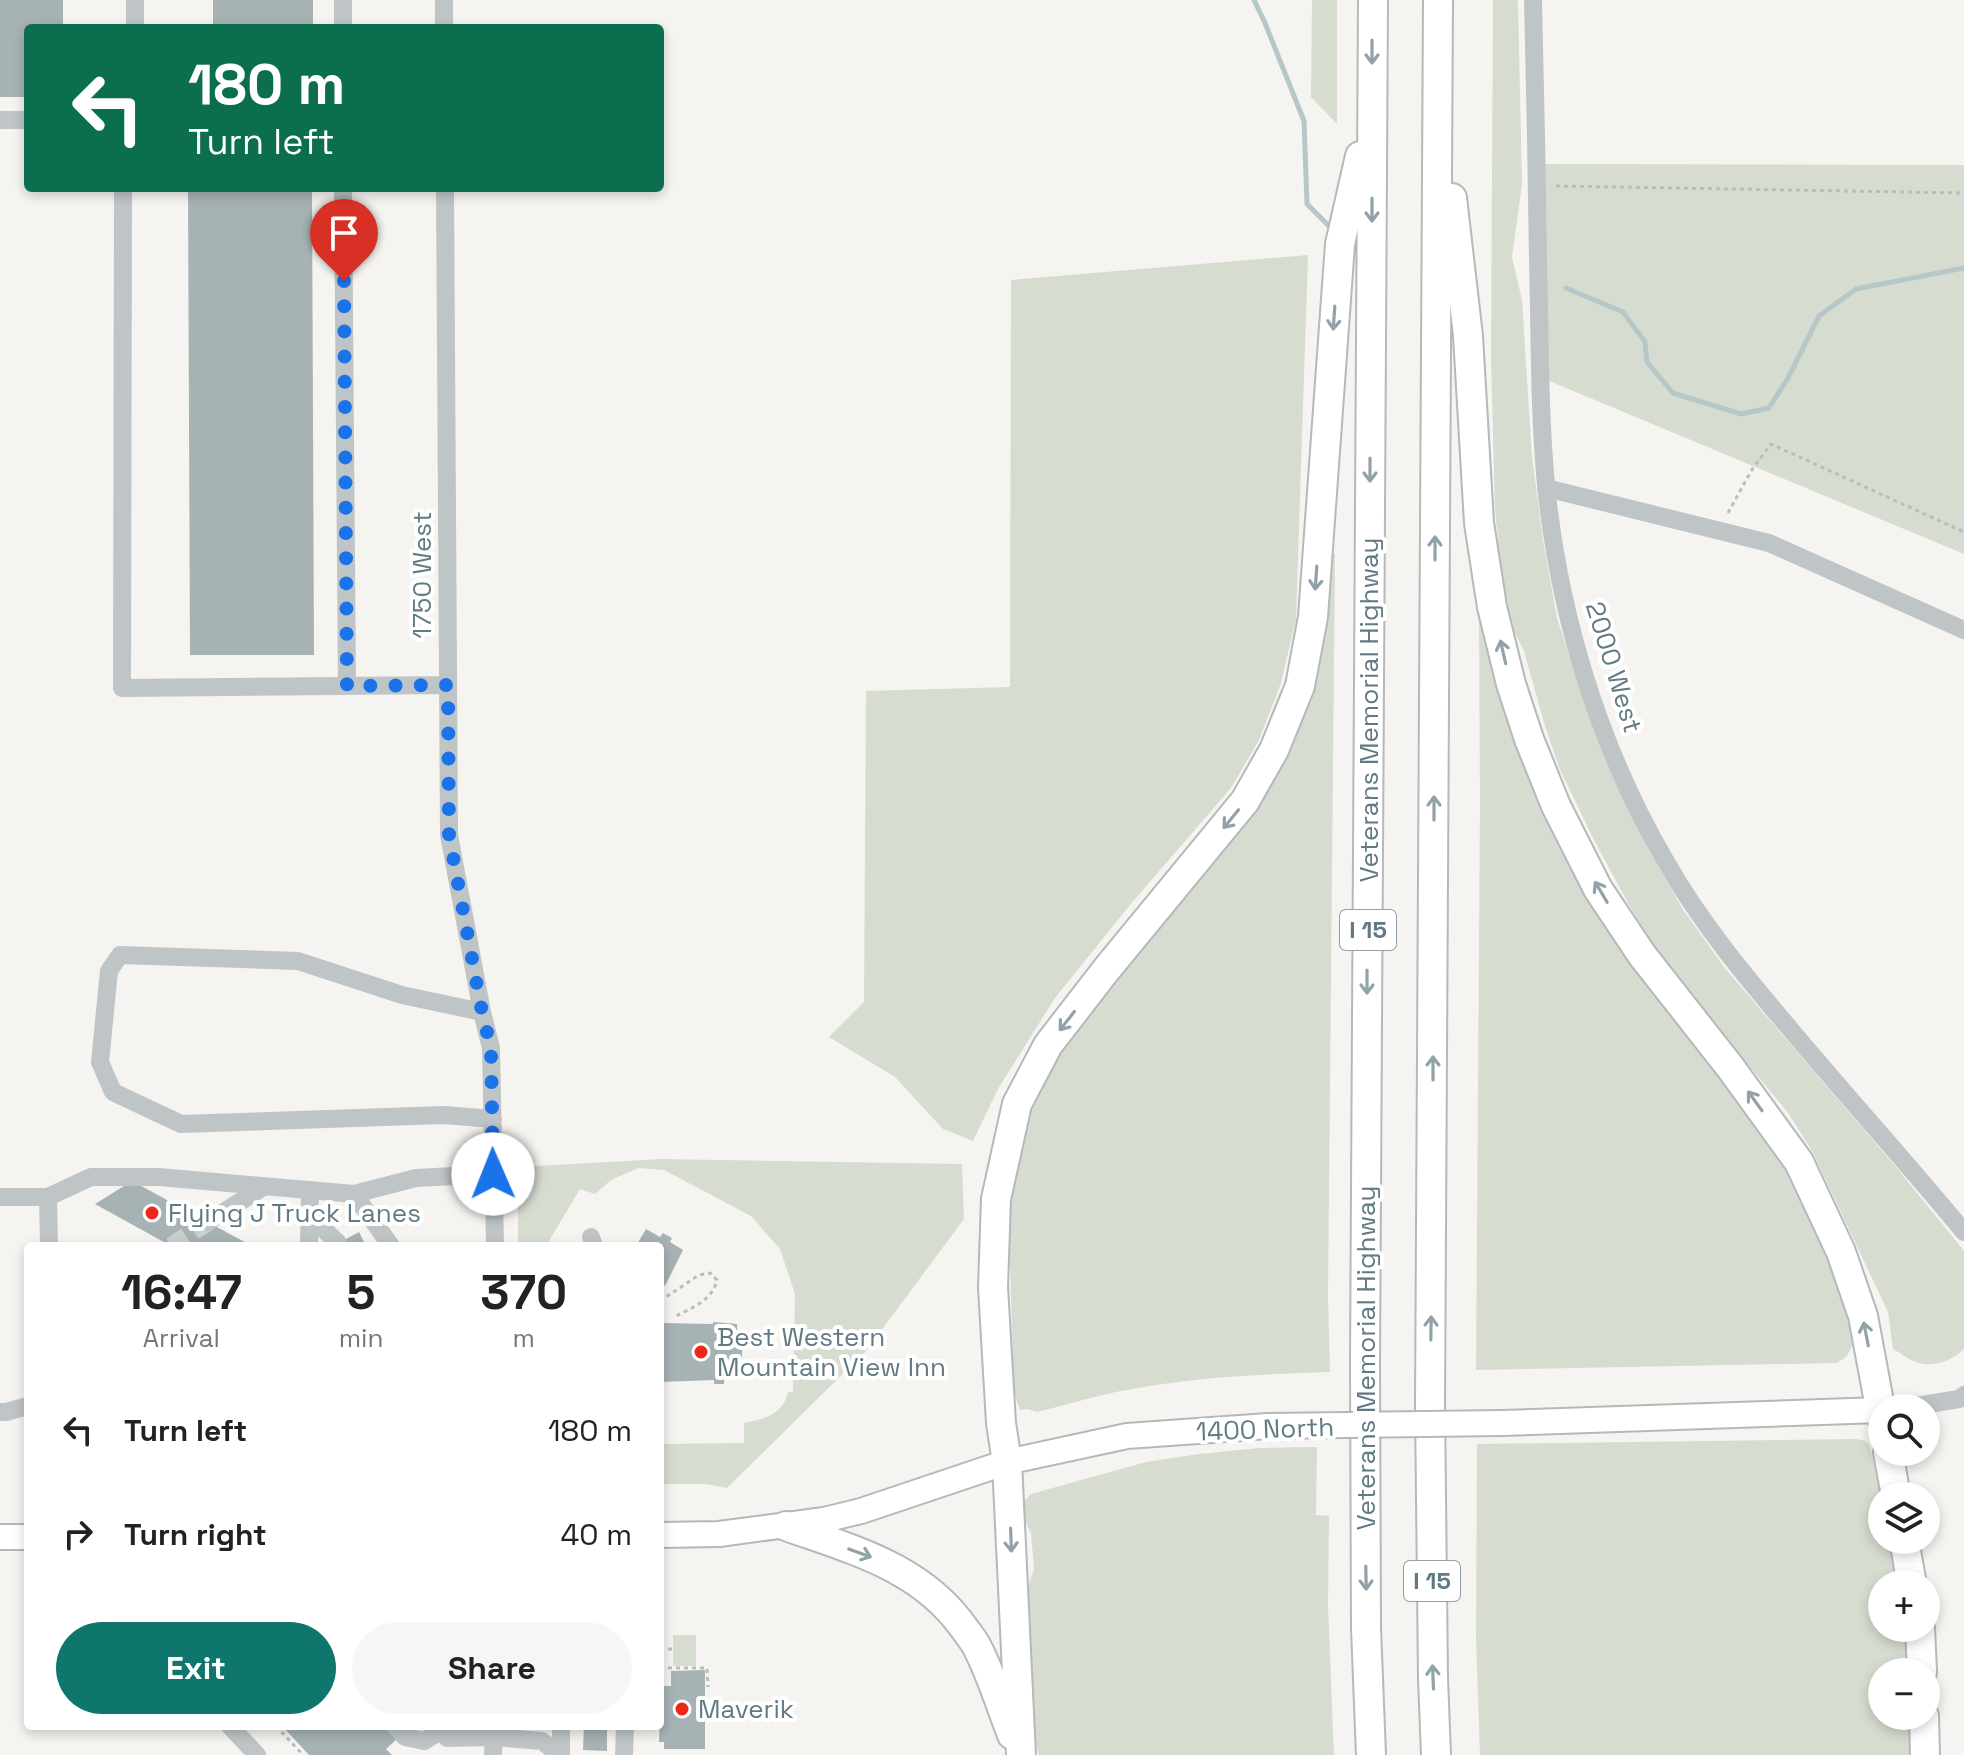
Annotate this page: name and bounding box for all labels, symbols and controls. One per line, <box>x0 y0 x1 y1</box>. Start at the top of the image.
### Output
one-way arrow <box>1365 38 1380 65</box>
text: 180 m <box>188 49 345 120</box>
icon: left <box>56 56 160 160</box>
text: Turn left <box>188 119 335 165</box>
one-way arrow <box>1364 196 1380 223</box>
pin <box>310 199 378 281</box>
icon: arrive <box>322 211 366 255</box>
one-way arrow <box>1326 305 1341 331</box>
one-way arrow <box>1362 456 1378 483</box>
street label: 1750 West <box>405 511 439 639</box>
one-way arrow <box>1427 535 1443 562</box>
street label: Veterans Memorial Highway <box>1352 537 1386 883</box>
one-way arrow <box>1308 564 1323 591</box>
street label: 2000 West <box>1578 597 1650 737</box>
one-way arrow <box>1495 640 1510 666</box>
one-way arrow <box>1426 795 1442 822</box>
one-way arrow <box>1222 808 1240 829</box>
one-way arrow <box>1593 881 1609 904</box>
road number: I 15 <box>1340 910 1396 950</box>
one-way arrow <box>1360 968 1375 995</box>
one-way arrow <box>1059 1010 1076 1031</box>
one-way arrow <box>1425 1055 1441 1082</box>
one-way arrow <box>1747 1091 1763 1113</box>
position arrow <box>451 1132 535 1216</box>
street label: Veterans Memorial Highway <box>1349 1185 1383 1531</box>
place label: Flying J Truck Lanes <box>168 1196 421 1230</box>
marker: Flying J Truck Lanes <box>143 1204 161 1222</box>
text: 16:47 <box>121 1262 242 1323</box>
text: 5 <box>347 1262 375 1323</box>
text: 370 <box>480 1262 567 1323</box>
one-way arrow <box>1423 1315 1439 1342</box>
place label: Best Western Mountain View Inn <box>717 1320 946 1384</box>
text: Arrival <box>143 1321 220 1355</box>
text: min <box>339 1321 383 1355</box>
text: m <box>512 1321 535 1355</box>
one-way arrow <box>1858 1321 1873 1347</box>
marker: Best Western Mountain View Inn <box>692 1343 710 1361</box>
map controls <box>1868 1394 1940 1730</box>
button: search <box>1868 1394 1940 1466</box>
icon: left <box>56 1408 100 1452</box>
street label: 1400 North <box>1195 1410 1335 1448</box>
text: Turn left <box>124 1411 247 1450</box>
text: 180 m <box>548 1411 632 1450</box>
button: layers <box>1868 1482 1940 1554</box>
icon: right <box>56 1512 100 1556</box>
text: Turn right <box>124 1515 267 1554</box>
text: 40 m <box>561 1515 632 1554</box>
one-way arrow <box>1003 1526 1018 1553</box>
one-way arrow <box>847 1546 872 1561</box>
road number: I 15 <box>1404 1561 1460 1601</box>
one-way arrow <box>1358 1564 1373 1591</box>
button: + <box>1868 1570 1940 1642</box>
button: Exit <box>56 1622 336 1714</box>
button: Share <box>352 1622 632 1714</box>
button: − <box>1868 1658 1940 1730</box>
one-way arrow <box>1426 1664 1441 1691</box>
place label: Maverik <box>698 1692 794 1726</box>
marker: Maverik <box>673 1700 691 1718</box>

